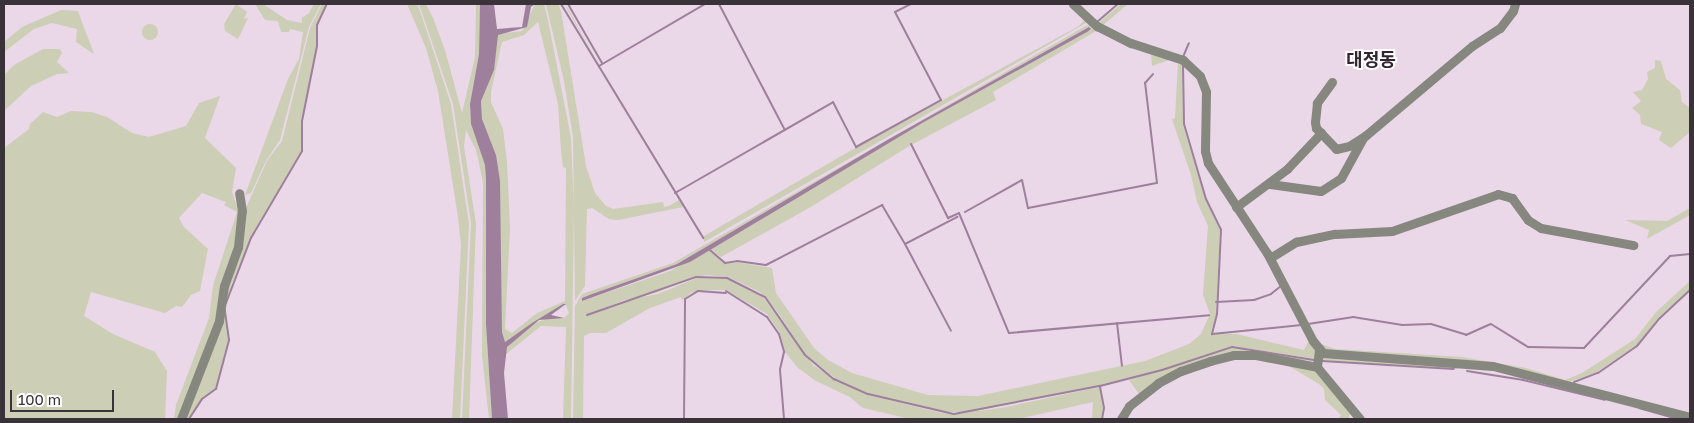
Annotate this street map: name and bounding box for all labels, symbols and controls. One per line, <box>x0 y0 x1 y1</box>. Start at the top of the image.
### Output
district label: 대정동 <box>1346 48 1396 70</box>
scale bar <box>12 380 116 412</box>
text: 100 m <box>18 390 61 408</box>

